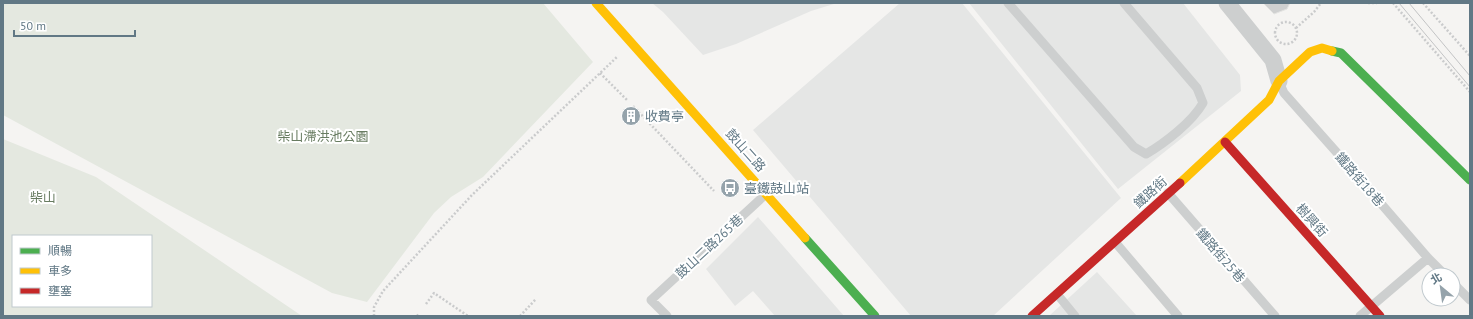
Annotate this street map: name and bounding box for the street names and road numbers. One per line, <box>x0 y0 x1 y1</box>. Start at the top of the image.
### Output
street label: 鼓山二路 <box>722 125 769 175</box>
street label: 鐵路街18巷 <box>1332 149 1388 210</box>
street label: 鐵路街 <box>1130 173 1171 212</box>
street label: 樹興街 <box>1292 200 1331 241</box>
street label: 鼓山二路265巷 <box>672 211 747 282</box>
street label: 鐵路街25巷 <box>1193 225 1249 286</box>

